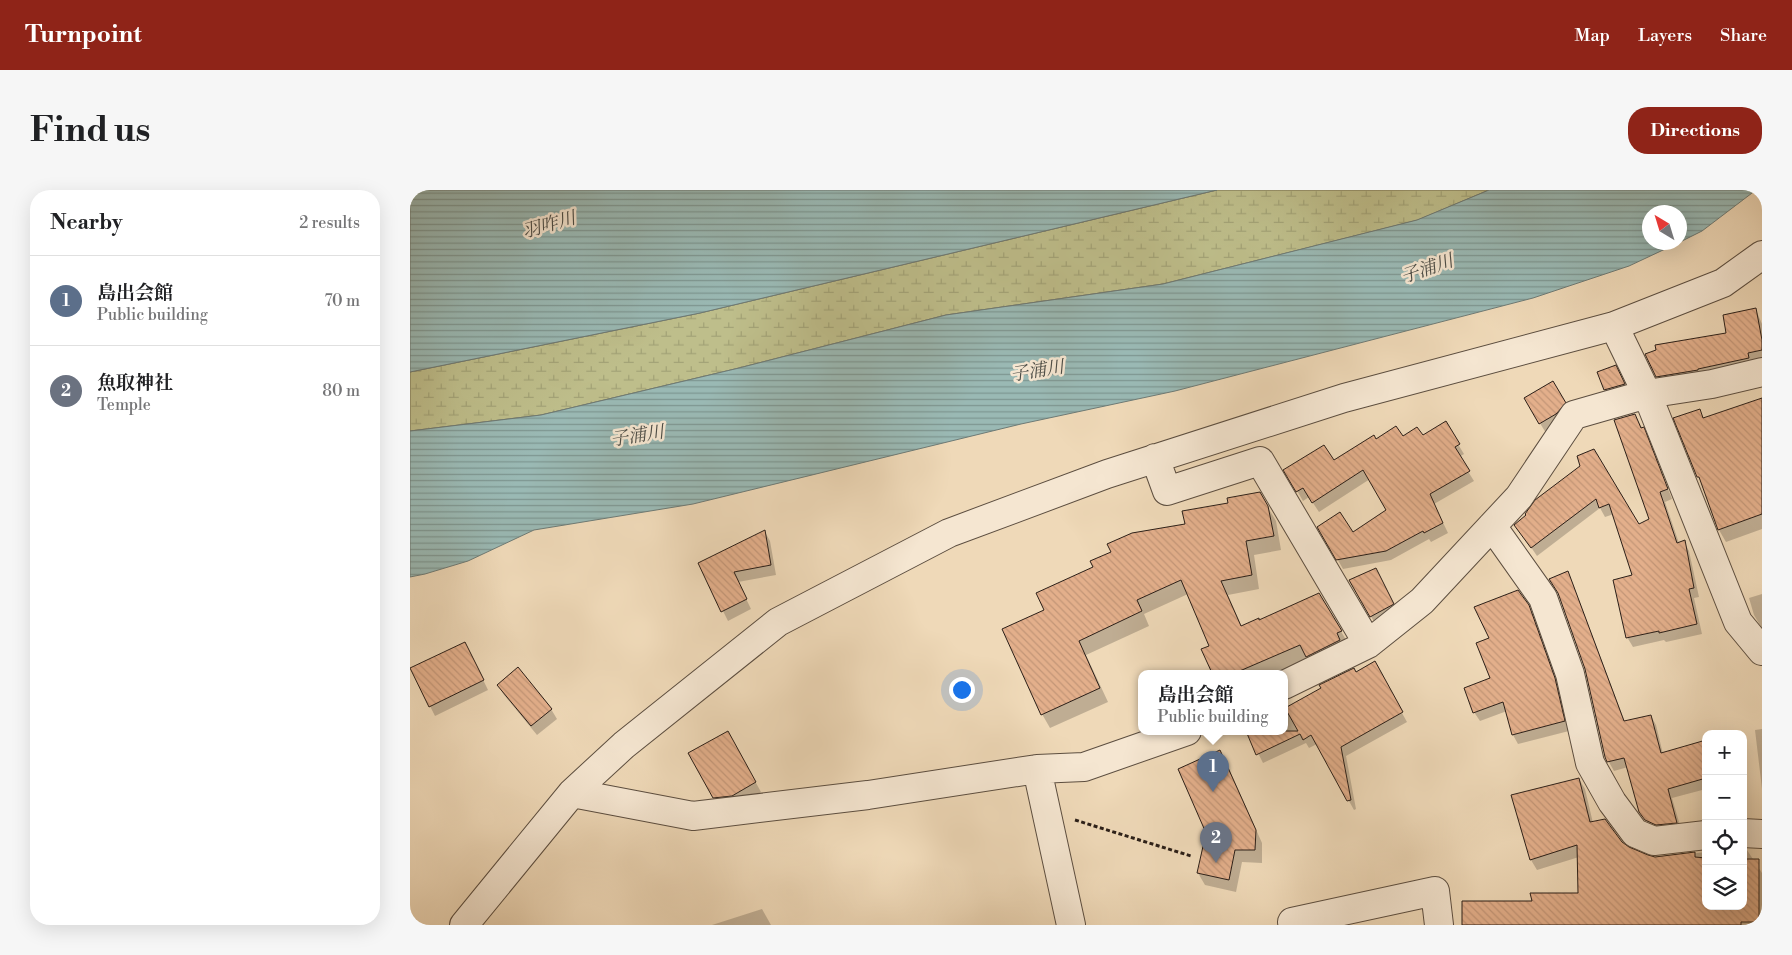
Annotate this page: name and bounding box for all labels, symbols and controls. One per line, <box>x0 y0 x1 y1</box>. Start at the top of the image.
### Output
text: Turnpoint <box>25 20 142 50</box>
text: Map <box>1575 24 1610 47</box>
text: Layers <box>1638 24 1692 47</box>
text: Share <box>1720 24 1767 47</box>
button: Directions <box>1628 107 1762 154</box>
text: Find us <box>30 109 150 152</box>
north arrow <box>1642 205 1687 250</box>
water label: 羽咋川 <box>520 206 580 243</box>
text: Nearby <box>50 210 123 236</box>
text: 2 results <box>299 213 360 233</box>
water label: 子浦川 <box>1398 249 1458 289</box>
text: 島出会館 <box>97 281 173 305</box>
text: 1 <box>62 291 70 311</box>
text: 70 m <box>324 291 360 311</box>
text: Public building <box>97 305 208 325</box>
water label: 子浦川 <box>1009 355 1067 387</box>
text: 魚取神社 <box>97 371 173 395</box>
text: 2 <box>61 381 71 401</box>
text: 80 m <box>322 381 360 401</box>
text: Temple <box>97 395 151 415</box>
water label: 子浦川 <box>609 420 667 452</box>
popup <box>1138 670 1288 735</box>
your location <box>949 677 975 703</box>
text: 島出会館 <box>1157 683 1233 707</box>
text: Public building <box>1157 707 1269 727</box>
map controls <box>1702 730 1747 910</box>
button: + <box>1702 730 1747 775</box>
pin: 1 <box>1197 751 1229 792</box>
button: − <box>1702 775 1747 820</box>
button: locate <box>1702 820 1747 865</box>
pin: 2 <box>1200 822 1232 863</box>
button: layers <box>1702 865 1747 910</box>

